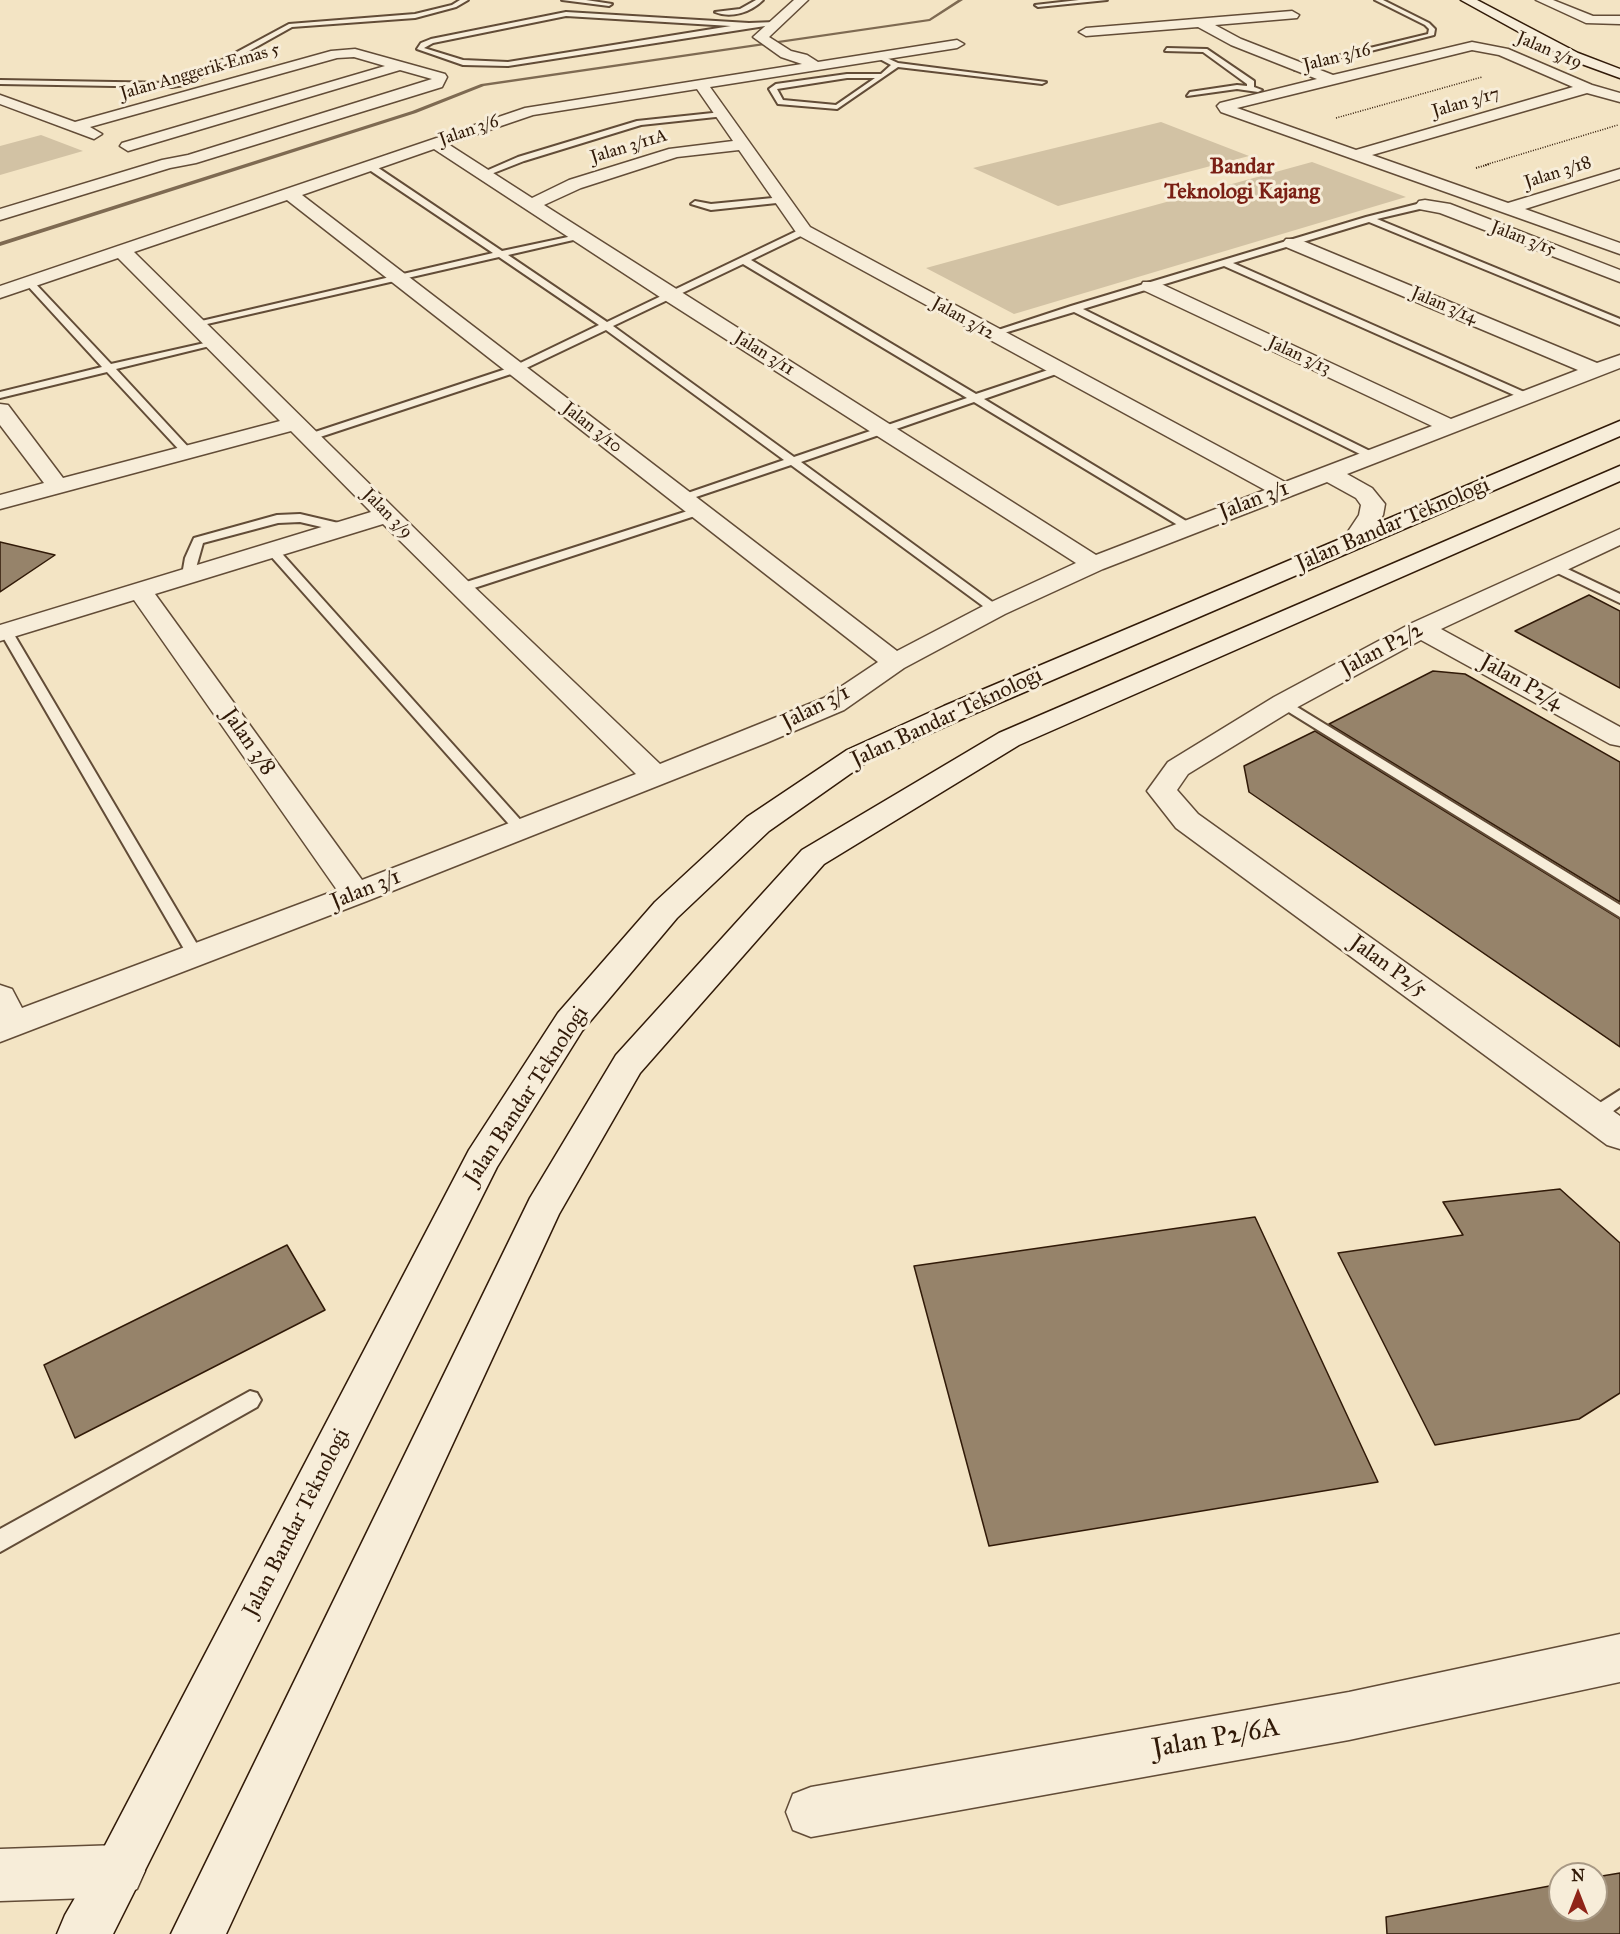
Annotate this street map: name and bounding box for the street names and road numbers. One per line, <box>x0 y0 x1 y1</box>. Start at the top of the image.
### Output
street label: Jalan 3/19 <box>1513 28 1585 74</box>
street label: Jalan Anggerik Emas 5 <box>118 39 282 105</box>
street label: Jalan 3/16 <box>1301 39 1373 77</box>
street label: Jalan 3/17 <box>1430 83 1502 123</box>
street label: Jalan 3/6 <box>436 111 502 151</box>
street label: Jalan 3/11A <box>588 125 670 169</box>
street label: Jalan 3/18 <box>1522 152 1594 194</box>
street label: Jalan 3/15 <box>1487 217 1559 261</box>
street label: Jalan 3/14 <box>1408 282 1480 330</box>
street label: Jalan 3/12 <box>928 293 998 345</box>
street label: Jalan 3/11 <box>730 327 798 381</box>
street label: Jalan 3/13 <box>1264 332 1334 380</box>
street label: Jalan 3/10 <box>558 398 626 458</box>
street label: Jalan Bandar Teknologi <box>1292 472 1494 578</box>
street label: Jalan 3/1 <box>1215 476 1293 526</box>
street label: Jalan 3/9 <box>357 484 417 544</box>
street label: Jalan P2/2 <box>1336 617 1428 683</box>
street label: Jalan P2/4 <box>1475 649 1567 717</box>
street label: Jalan Bandar Teknologi <box>847 662 1047 774</box>
street label: Jalan 3/1 <box>778 680 854 736</box>
street label: Jalan 3/8 <box>215 703 281 781</box>
street label: Jalan 3/1 <box>327 864 405 916</box>
street label: Jalan P2/5 <box>1344 930 1432 1004</box>
street label: Jalan Bandar Teknologi <box>459 1002 595 1190</box>
street label: Jalan Bandar Teknologi <box>238 1424 356 1622</box>
street label: Jalan P2/6A <box>1150 1712 1282 1766</box>

